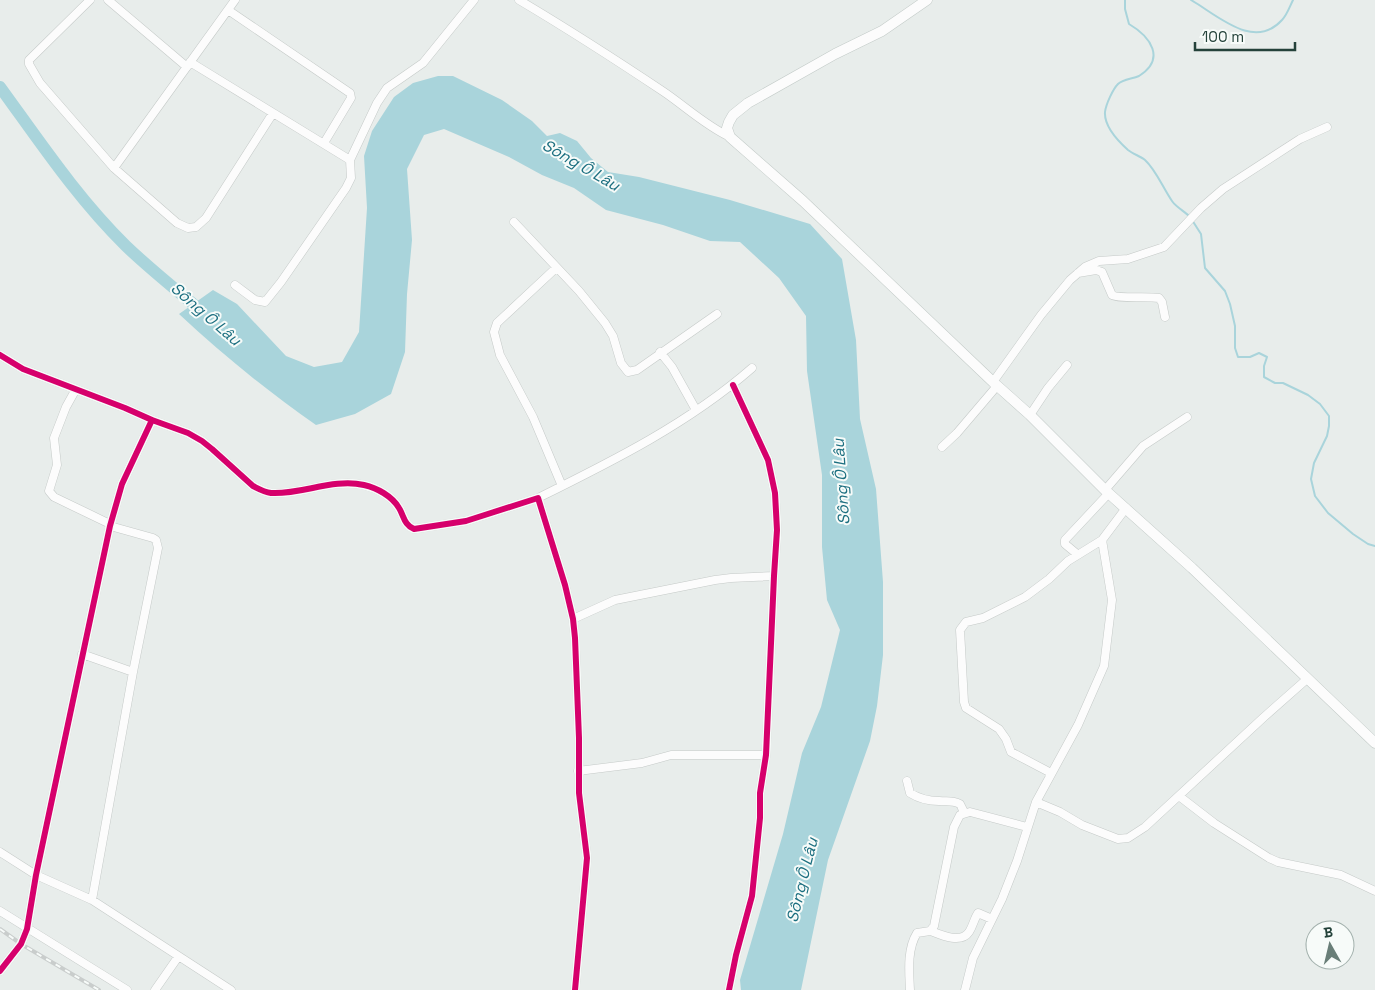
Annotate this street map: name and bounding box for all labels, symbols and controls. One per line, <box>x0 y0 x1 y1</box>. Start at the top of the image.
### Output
scale bar <box>1195 20 1295 52</box>
text: 100 m <box>1202 27 1244 46</box>
water label: Sông Ô Lâu <box>538 134 625 196</box>
water label: Sông Ô Lâu <box>167 278 246 351</box>
water label: Sông Ô Lâu <box>827 437 854 526</box>
water label: Sông Ô Lâu <box>781 834 823 924</box>
north arrow <box>1305 920 1355 970</box>
text: B <box>1322 923 1334 942</box>

